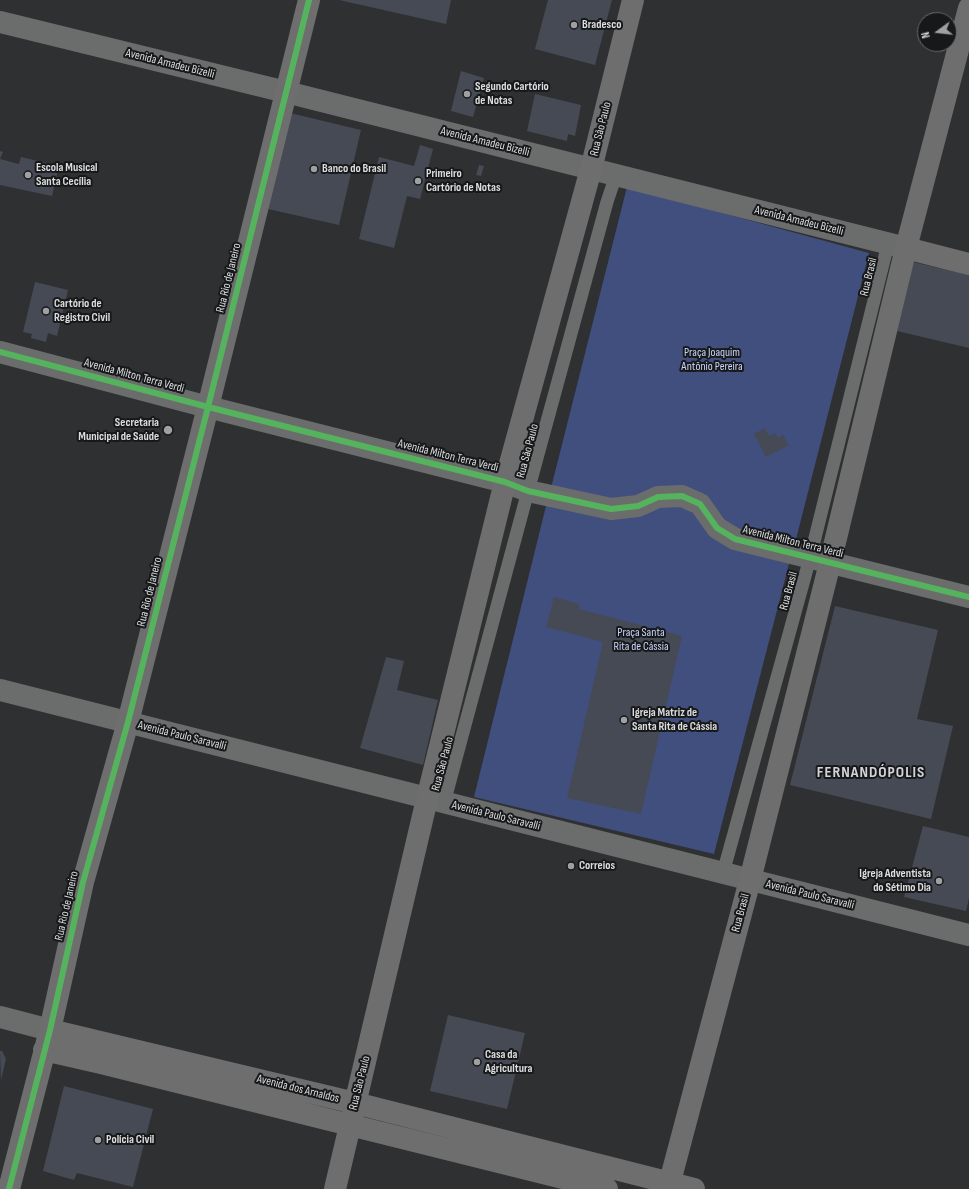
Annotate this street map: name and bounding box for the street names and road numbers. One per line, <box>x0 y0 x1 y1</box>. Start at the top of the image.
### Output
street label: Avenida Amadeu Bizelli <box>124 46 216 82</box>
street label: Rua São Paulo <box>587 100 615 158</box>
street label: Avenida Amadeu Bizelli <box>439 124 531 160</box>
street label: Avenida Amadeu Bizelli <box>753 203 845 239</box>
street label: Rua Rio de Janeiro <box>213 242 245 314</box>
street label: Rua Brasil <box>857 256 881 298</box>
street label: Avenida Milton Terra Verdi <box>82 356 186 396</box>
street label: Rua São Paulo <box>514 422 542 480</box>
street label: Avenida Milton Terra Verdi <box>396 437 500 475</box>
street label: Avenida Milton Terra Verdi <box>741 523 845 561</box>
street label: Rua Rio de Janeiro <box>134 556 166 628</box>
street label: Rua Brasil <box>777 570 801 612</box>
street label: Avenida Paulo Saravalli <box>136 718 228 754</box>
street label: Rua São Paulo <box>429 735 457 793</box>
street label: Avenida Paulo Saravalli <box>450 798 542 834</box>
street label: Rua Rio de Janeiro <box>52 870 82 942</box>
street label: Avenida Paulo Saravalli <box>764 877 856 913</box>
street label: Rua Brasil <box>729 892 753 934</box>
street label: Rua São Paulo <box>346 1054 374 1112</box>
street label: Avenida dos Arnaldos <box>255 1072 341 1106</box>

